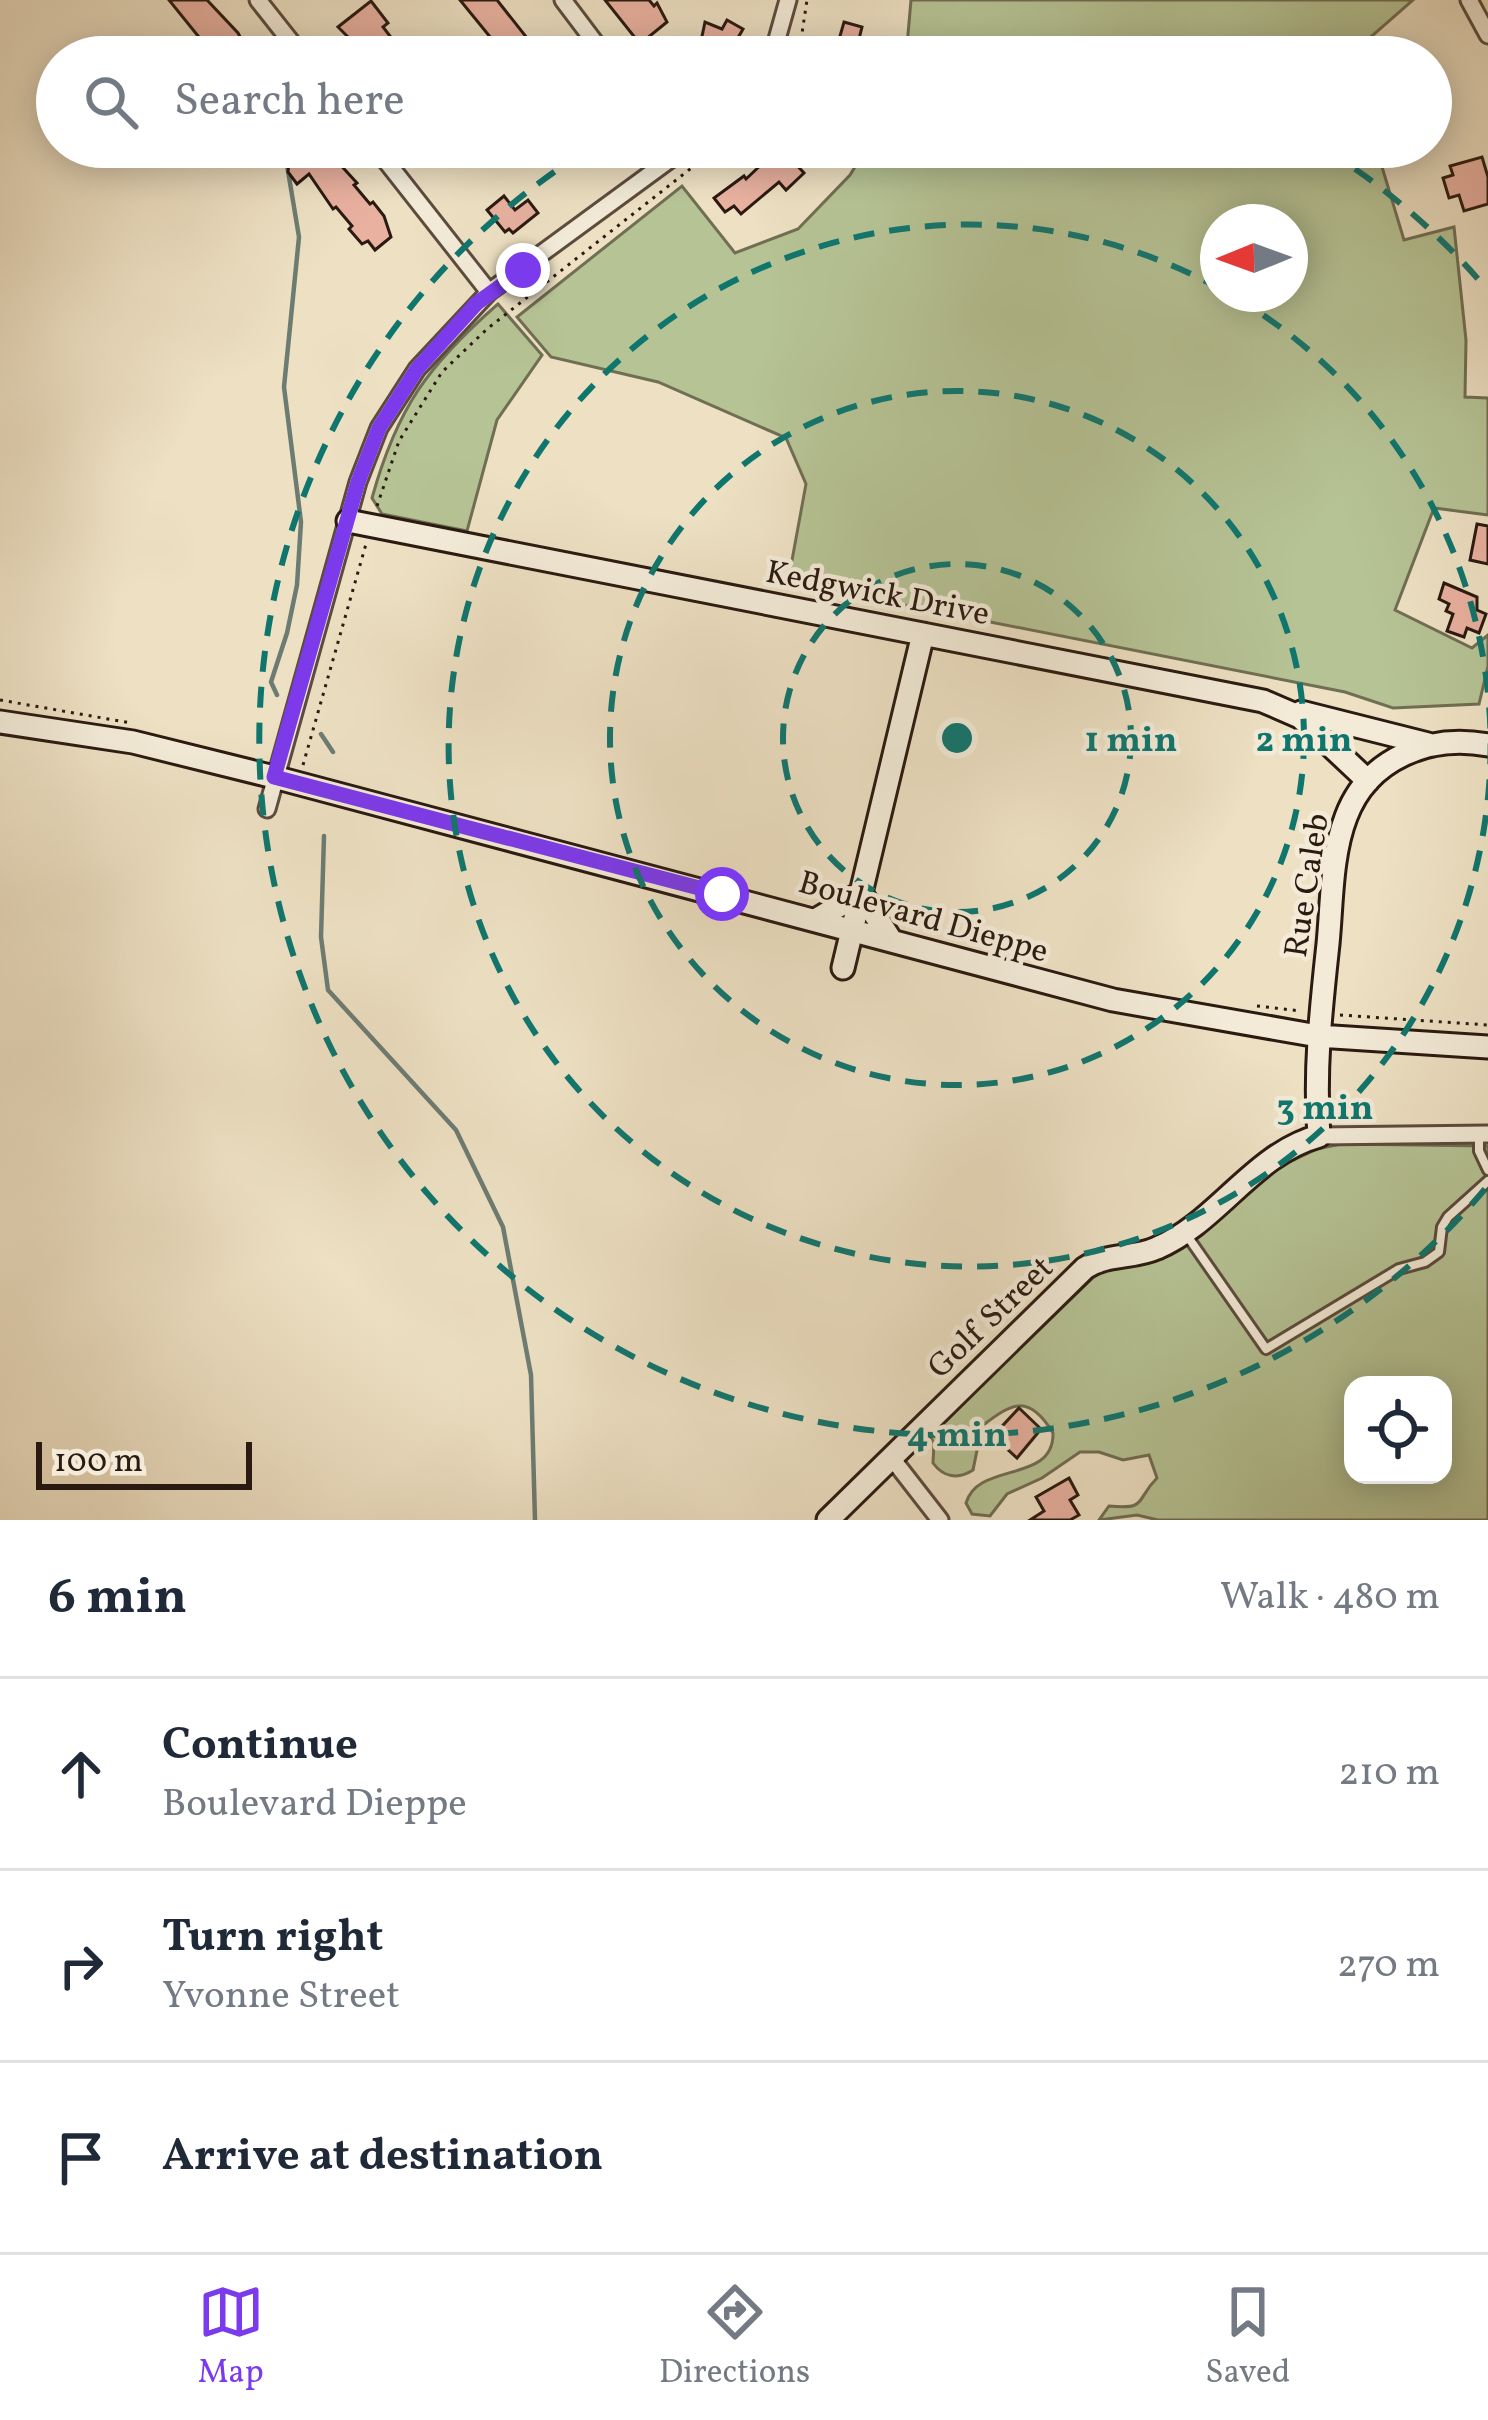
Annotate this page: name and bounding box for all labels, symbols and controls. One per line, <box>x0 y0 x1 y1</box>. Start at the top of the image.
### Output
search box <box>36 36 1452 168</box>
icon: search <box>78 69 144 135</box>
text: Search here <box>174 71 405 134</box>
north arrow <box>1200 204 1308 312</box>
route end <box>496 243 550 297</box>
street label: Kedgwick Drive <box>762 551 993 639</box>
centre of rings <box>936 717 978 759</box>
text: 1 min <box>1085 717 1177 767</box>
text: 2 min <box>1255 717 1353 767</box>
street label: Rue Caleb <box>1275 810 1343 961</box>
street label: Boulevard Dieppe <box>793 861 1053 977</box>
route start <box>695 867 749 921</box>
text: 3 min <box>1277 1085 1373 1135</box>
street label: Golf Street <box>919 1247 1065 1391</box>
map controls <box>1344 1376 1452 1484</box>
button: locate <box>1344 1376 1452 1484</box>
text: 4 min <box>907 1412 1007 1462</box>
scale bar <box>36 1436 252 1489</box>
text: 100 m <box>54 1440 143 1486</box>
text: 6 min <box>48 1563 187 1634</box>
text: Walk · 480 m <box>1220 1571 1440 1625</box>
text: Continue <box>162 1715 358 1778</box>
icon: ahead <box>48 1741 114 1807</box>
text: 210 m <box>1338 1747 1440 1801</box>
text: Boulevard Dieppe <box>162 1778 467 1832</box>
text: Turn right <box>162 1907 383 1970</box>
icon: right <box>48 1933 114 1999</box>
text: 270 m <box>1337 1939 1440 1993</box>
text: Yvonne Street <box>162 1970 400 2024</box>
icon: arrive <box>48 2125 114 2191</box>
text: Arrive at destination <box>162 2126 603 2189</box>
tab: Map <box>198 2279 264 2397</box>
tab: Directions <box>659 2279 810 2397</box>
tab: Saved <box>1205 2279 1290 2397</box>

